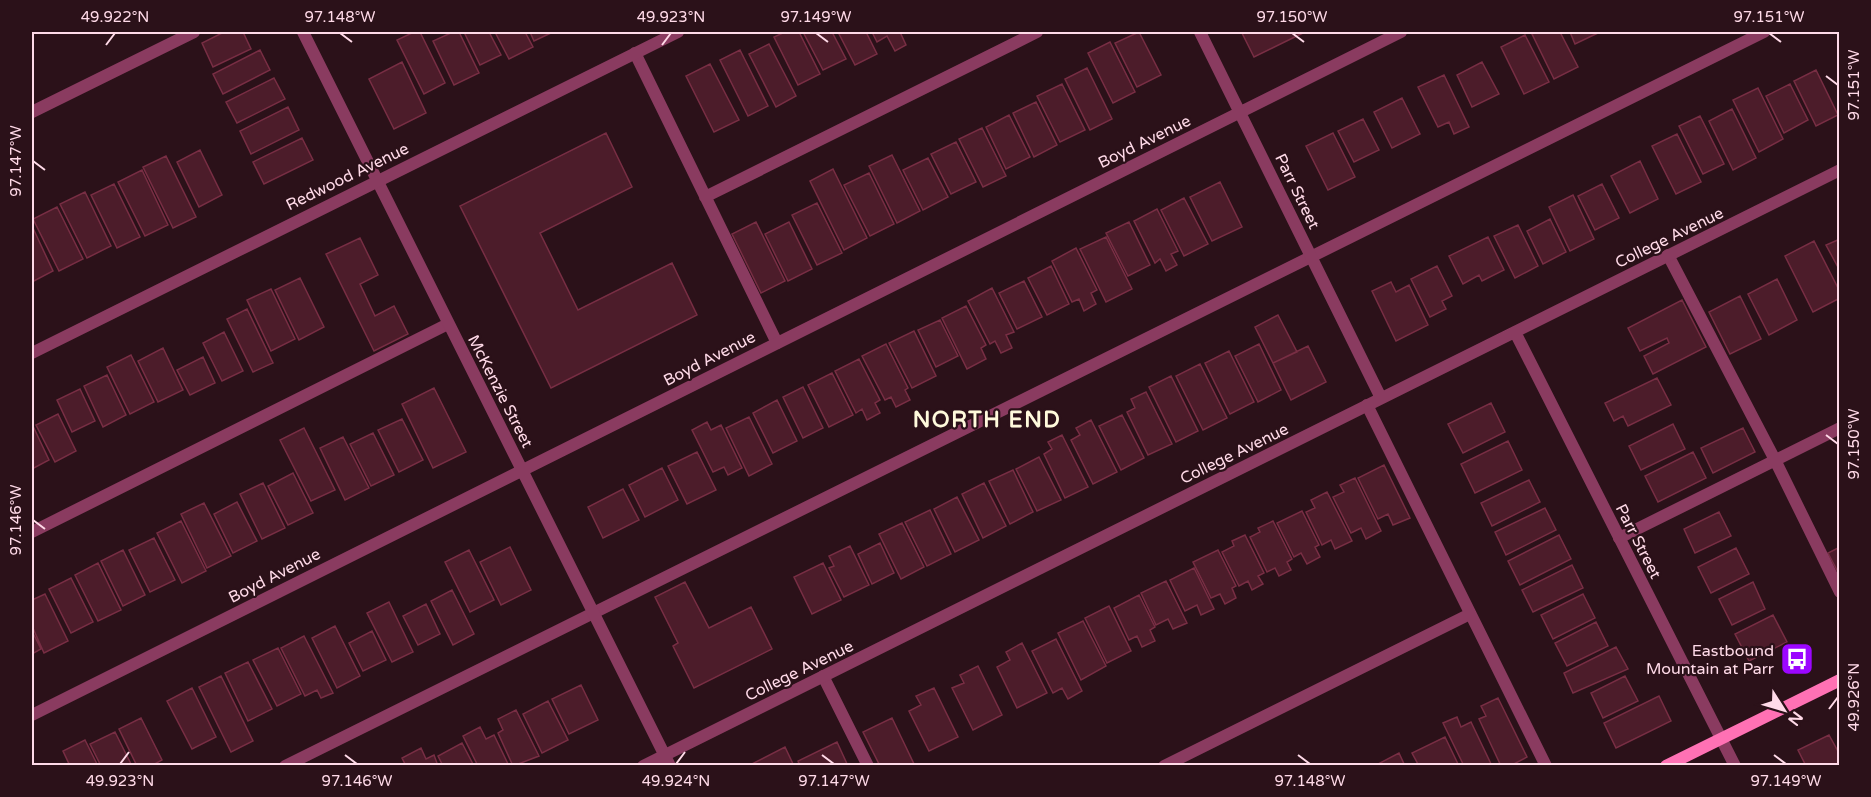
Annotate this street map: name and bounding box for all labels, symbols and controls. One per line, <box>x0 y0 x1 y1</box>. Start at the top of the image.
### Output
text: 49.922°N <box>81 8 149 26</box>
text: 97.148°W <box>304 8 376 26</box>
text: 49.923°N <box>637 8 705 26</box>
text: 97.149°W <box>780 8 852 26</box>
text: 97.150°W <box>1256 8 1328 26</box>
text: 97.151°W <box>1733 8 1805 26</box>
text: 97.151°W <box>1845 49 1863 121</box>
street label: Boyd Avenue <box>1095 111 1194 173</box>
text: 97.147°W <box>7 125 25 197</box>
street label: Redwood Avenue <box>283 139 412 215</box>
street label: Parr Street <box>1270 150 1324 232</box>
street label: College Avenue <box>1612 203 1727 273</box>
street label: Boyd Avenue <box>660 327 759 391</box>
street label: McKenzie Street <box>463 332 537 451</box>
district label: NORTH END <box>913 407 1061 433</box>
text: 97.150°W <box>1845 408 1863 480</box>
street label: College Avenue <box>1177 419 1292 489</box>
text: 97.146°W <box>7 485 25 555</box>
street label: Parr Street <box>1611 501 1666 582</box>
street label: Boyd Avenue <box>225 544 324 608</box>
street label: College Avenue <box>742 636 857 706</box>
place label: Eastbound Mountain at Parr <box>1646 641 1775 679</box>
bus stop icon: Eastbound Mountain at Parr <box>1779 641 1815 677</box>
text: 49.926°N <box>1845 663 1863 731</box>
north arrow <box>1754 680 1814 740</box>
text: N <box>1783 707 1807 730</box>
text: 49.923°N <box>86 772 154 790</box>
text: 97.146°W <box>322 772 392 790</box>
text: 49.924°N <box>642 772 710 790</box>
text: 97.147°W <box>798 772 870 790</box>
text: 97.148°W <box>1274 772 1346 790</box>
text: 97.149°W <box>1750 772 1822 790</box>

